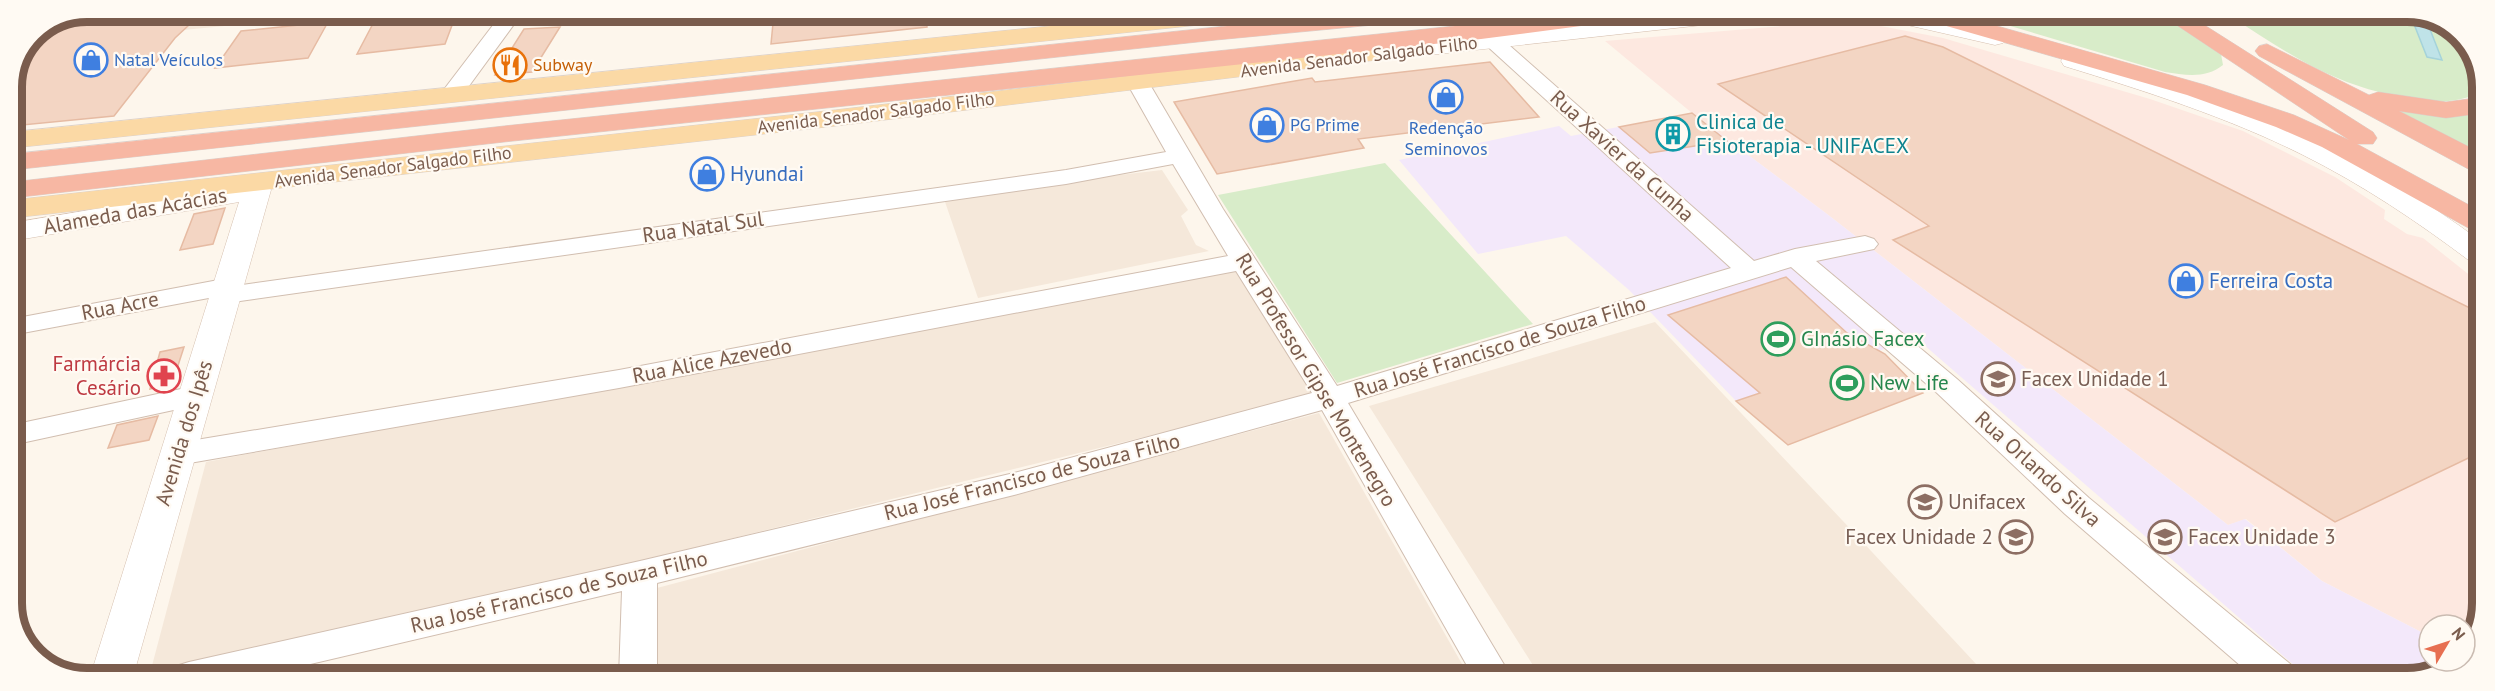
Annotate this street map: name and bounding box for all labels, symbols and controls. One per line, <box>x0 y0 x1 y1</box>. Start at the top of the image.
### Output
street label: Avenida Senador Salgado Filho <box>1239 31 1479 82</box>
shop icon: Natal Veículos <box>73 42 109 78</box>
restaurant icon: Subway <box>492 47 528 83</box>
place label: Natal Veículos <box>114 48 223 71</box>
place label: Subway <box>533 53 593 76</box>
shop icon: Redenção Seminovos <box>1428 79 1464 115</box>
street label: Rua Xavier da Cunha <box>1545 84 1700 227</box>
street label: Avenida Senador Salgado Filho <box>756 87 996 138</box>
shop icon: PG Prime <box>1249 107 1285 143</box>
place label: Clinica de Fisioterapia - UNIFACEX <box>1696 108 1909 159</box>
place label: PG Prime <box>1290 113 1360 136</box>
place label: Redenção Seminovos <box>1404 116 1488 160</box>
building icon: Clinica de Fisioterapia - UNIFACEX <box>1655 116 1691 152</box>
street label: Avenida Senador Salgado Filho <box>273 141 513 192</box>
shop icon: Hyundai <box>689 156 725 192</box>
place label: Hyundai <box>730 160 804 187</box>
street label: Alameda das Acácias <box>41 181 229 240</box>
street label: Rua Natal Sul <box>641 205 765 248</box>
street label: Rua Professor Gipse Montenegro <box>1230 248 1403 511</box>
shop icon: Ferreira Costa <box>2168 263 2204 299</box>
place label: Ferreira Costa <box>2209 267 2333 294</box>
street label: Rua Acre <box>79 285 161 326</box>
street label: Rua José Francisco de Souza Filho <box>1351 289 1649 404</box>
sports icon: GInásio Facex <box>1760 321 1796 357</box>
place label: GInásio Facex <box>1801 325 1925 352</box>
street label: Rua Alice Azevedo <box>630 332 794 389</box>
place label: Farmárcia Cesário <box>52 350 141 401</box>
street label: Avenida dos Ipês <box>149 357 218 509</box>
pharmacy icon: Farmárcia Cesário <box>146 358 182 394</box>
school or university icon: Facex Unidade 1 <box>1980 361 2016 397</box>
sports icon: New Life <box>1829 365 1865 401</box>
place label: Facex Unidade 1 <box>2021 365 2169 392</box>
place label: New Life <box>1870 369 1949 396</box>
street label: Rua Orlando Silva <box>1970 405 2107 532</box>
street label: Rua José Francisco de Souza Filho <box>881 427 1183 526</box>
school or university icon: Unifacex <box>1907 484 1943 520</box>
place label: Unifacex <box>1948 488 2026 515</box>
school or university icon: Facex Unidade 2 <box>1998 519 2034 555</box>
school or university icon: Facex Unidade 3 <box>2147 519 2183 555</box>
place label: Facex Unidade 2 <box>1845 523 1993 550</box>
place label: Facex Unidade 3 <box>2188 523 2336 550</box>
street label: Rua José Francisco de Souza Filho <box>408 544 710 639</box>
north arrow <box>2417 613 2477 673</box>
text: N <box>2448 623 2470 644</box>

